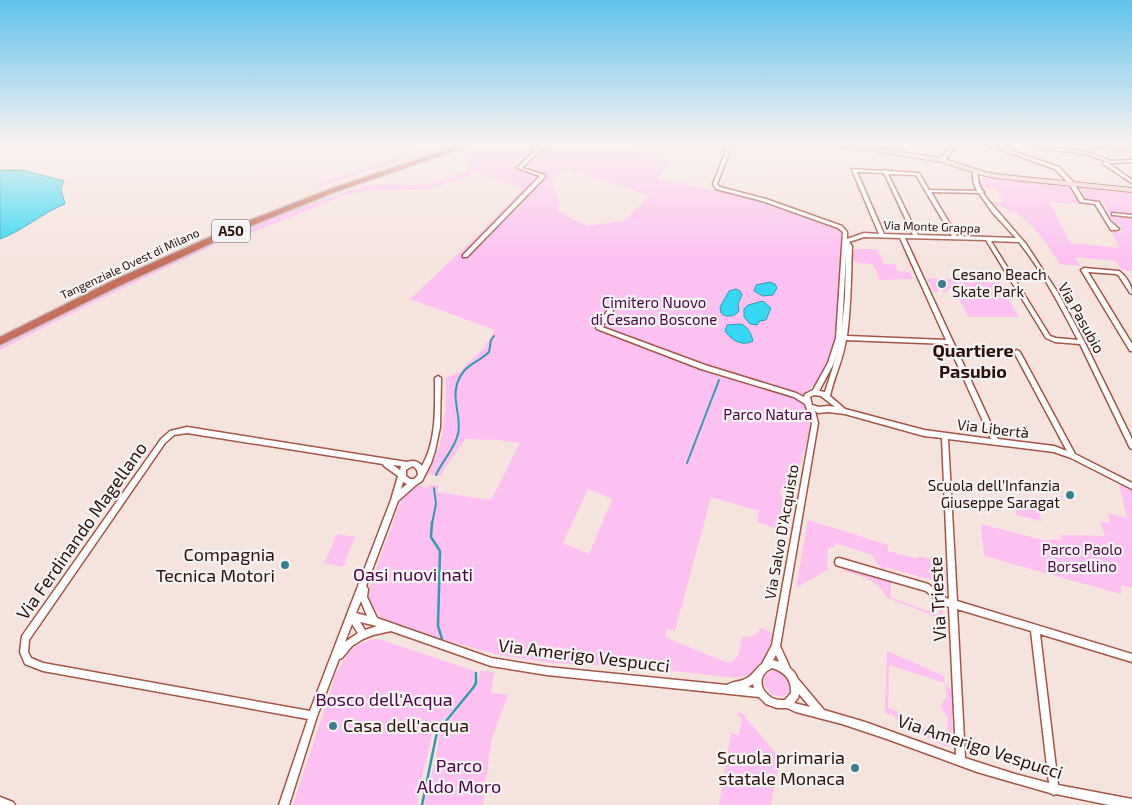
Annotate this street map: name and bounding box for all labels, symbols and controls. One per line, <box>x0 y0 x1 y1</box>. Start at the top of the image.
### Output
street label: Via Monte Grappa <box>883 217 981 235</box>
road number: A50 <box>212 220 250 242</box>
street label: Tangenziale Ovest di Milano <box>58 225 202 302</box>
place label: Cesano Beach Skate Park <box>952 265 1047 300</box>
marker: Cesano Beach Skate Park <box>936 278 948 290</box>
street label: Via Pasubio <box>1055 279 1109 356</box>
park label: Cimitero Nuovo di Cesano Boscone <box>591 293 717 328</box>
district label: Quartiere Pasubio <box>932 339 1014 382</box>
park label: Parco Natura <box>723 405 813 423</box>
street label: Via Libertà <box>956 415 1030 441</box>
street label: Via Ferdinando Magellano <box>11 437 151 624</box>
street label: Via Salvo D'Acquisto <box>760 463 802 601</box>
place label: Scuola dell'Infanzia Giuseppe Saragat <box>928 476 1060 511</box>
marker: Scuola dell'Infanzia Giuseppe Saragat <box>1064 489 1076 501</box>
park label: Parco Paolo Borsellino <box>1042 540 1122 575</box>
place label: Compagnia Tecnica Motori <box>156 543 275 586</box>
street label: Via Trieste <box>924 556 950 642</box>
marker: Compagnia Tecnica Motori <box>279 559 291 571</box>
park label: Oasi nuovi nati <box>353 563 473 585</box>
street label: Via Amerigo Vespucci <box>497 634 671 676</box>
park label: Bosco dell'Acqua <box>315 688 453 710</box>
street label: Via Amerigo Vespucci <box>895 709 1066 783</box>
place label: Casa dell'acqua <box>343 714 469 736</box>
marker: Casa dell'acqua <box>327 720 339 732</box>
place label: Scuola primaria statale Monaca <box>717 746 845 789</box>
park label: Parco Aldo Moro <box>417 754 501 797</box>
marker: Scuola primaria statale Monaca <box>849 762 861 774</box>

